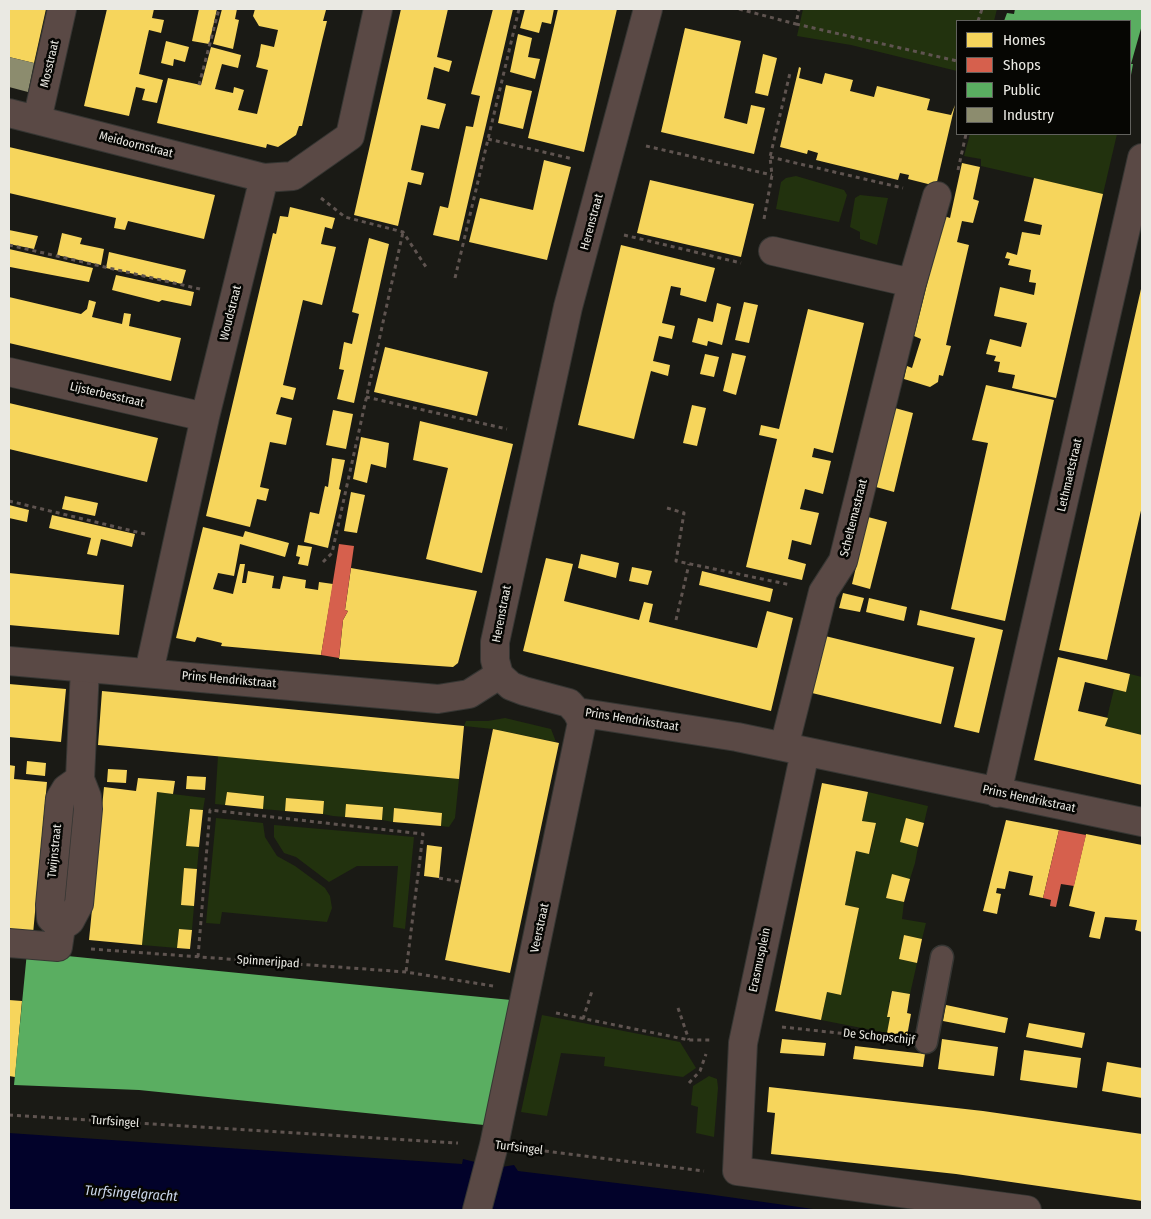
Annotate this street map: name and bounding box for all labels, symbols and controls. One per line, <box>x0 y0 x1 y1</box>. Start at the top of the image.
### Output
legend <box>956 20 1131 135</box>
text: Homes <box>1003 31 1045 49</box>
street label: Mosstraat <box>38 39 62 89</box>
text: Shops <box>1003 56 1041 74</box>
text: Public <box>1003 81 1040 99</box>
text: Industry <box>1003 106 1054 124</box>
street label: Meidoornstraat <box>98 129 174 161</box>
street label: Herenstraat <box>578 192 606 252</box>
street label: Woudstraat <box>217 284 245 342</box>
street label: Lijsterbesstraat <box>68 379 146 411</box>
street label: Lethmaetstraat <box>1055 437 1085 513</box>
street label: Scheltemastraat <box>837 478 871 558</box>
street label: Herenstraat <box>489 584 515 644</box>
street label: Prins Hendrikstraat <box>181 669 277 691</box>
street label: Prins Hendrikstraat <box>584 705 680 735</box>
street label: Prins Hendrikstraat <box>981 782 1077 816</box>
street label: Twijnstraat <box>45 823 65 879</box>
street label: Veerstraat <box>528 902 552 954</box>
street label: Erasmusplein <box>746 926 774 994</box>
street label: Spinnerijpad <box>236 953 300 971</box>
street label: De Schopschijf <box>842 1026 916 1048</box>
street label: Turfsingel <box>90 1113 140 1131</box>
street label: Turfsingel <box>494 1138 544 1158</box>
water label: Turfsingelgracht <box>84 1182 178 1206</box>

